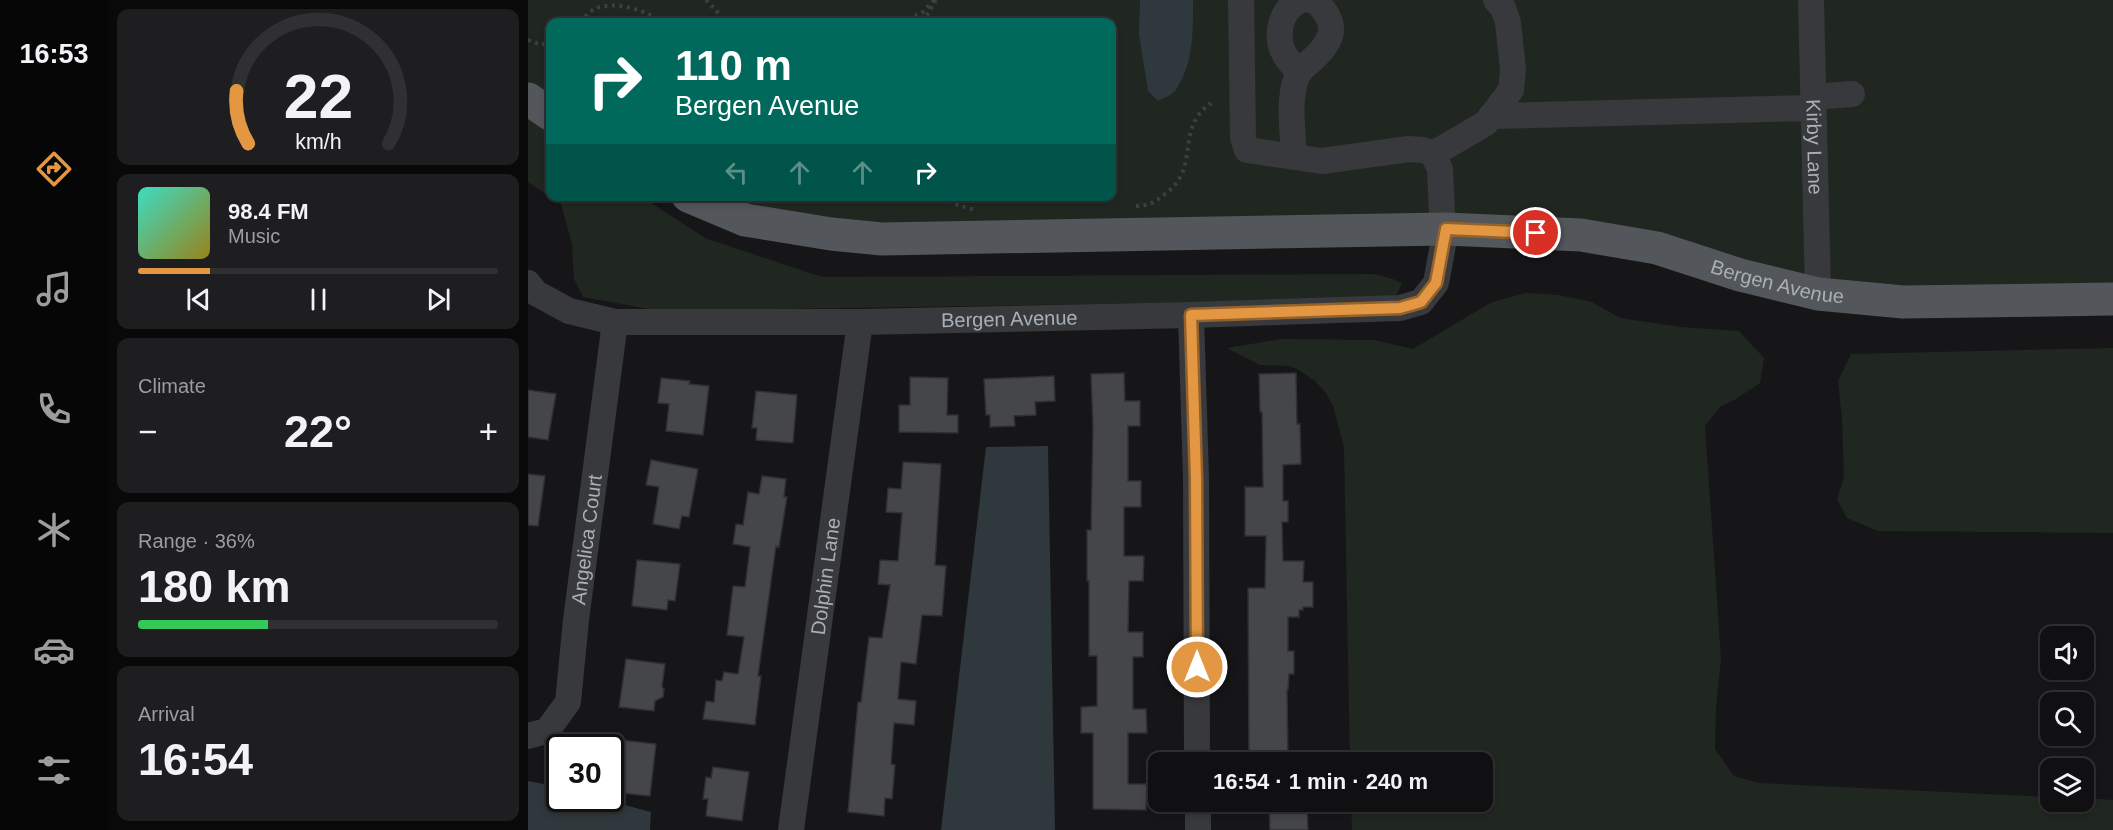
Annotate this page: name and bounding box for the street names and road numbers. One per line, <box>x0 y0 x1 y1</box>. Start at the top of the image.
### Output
street label: Kirby Lane <box>1802 99 1827 195</box>
street label: Bergen Avenue <box>1708 255 1845 307</box>
street label: Bergen Avenue <box>941 306 1078 331</box>
street label: Angelica Court <box>567 473 606 606</box>
street label: Dolphin Lane <box>807 516 844 636</box>

